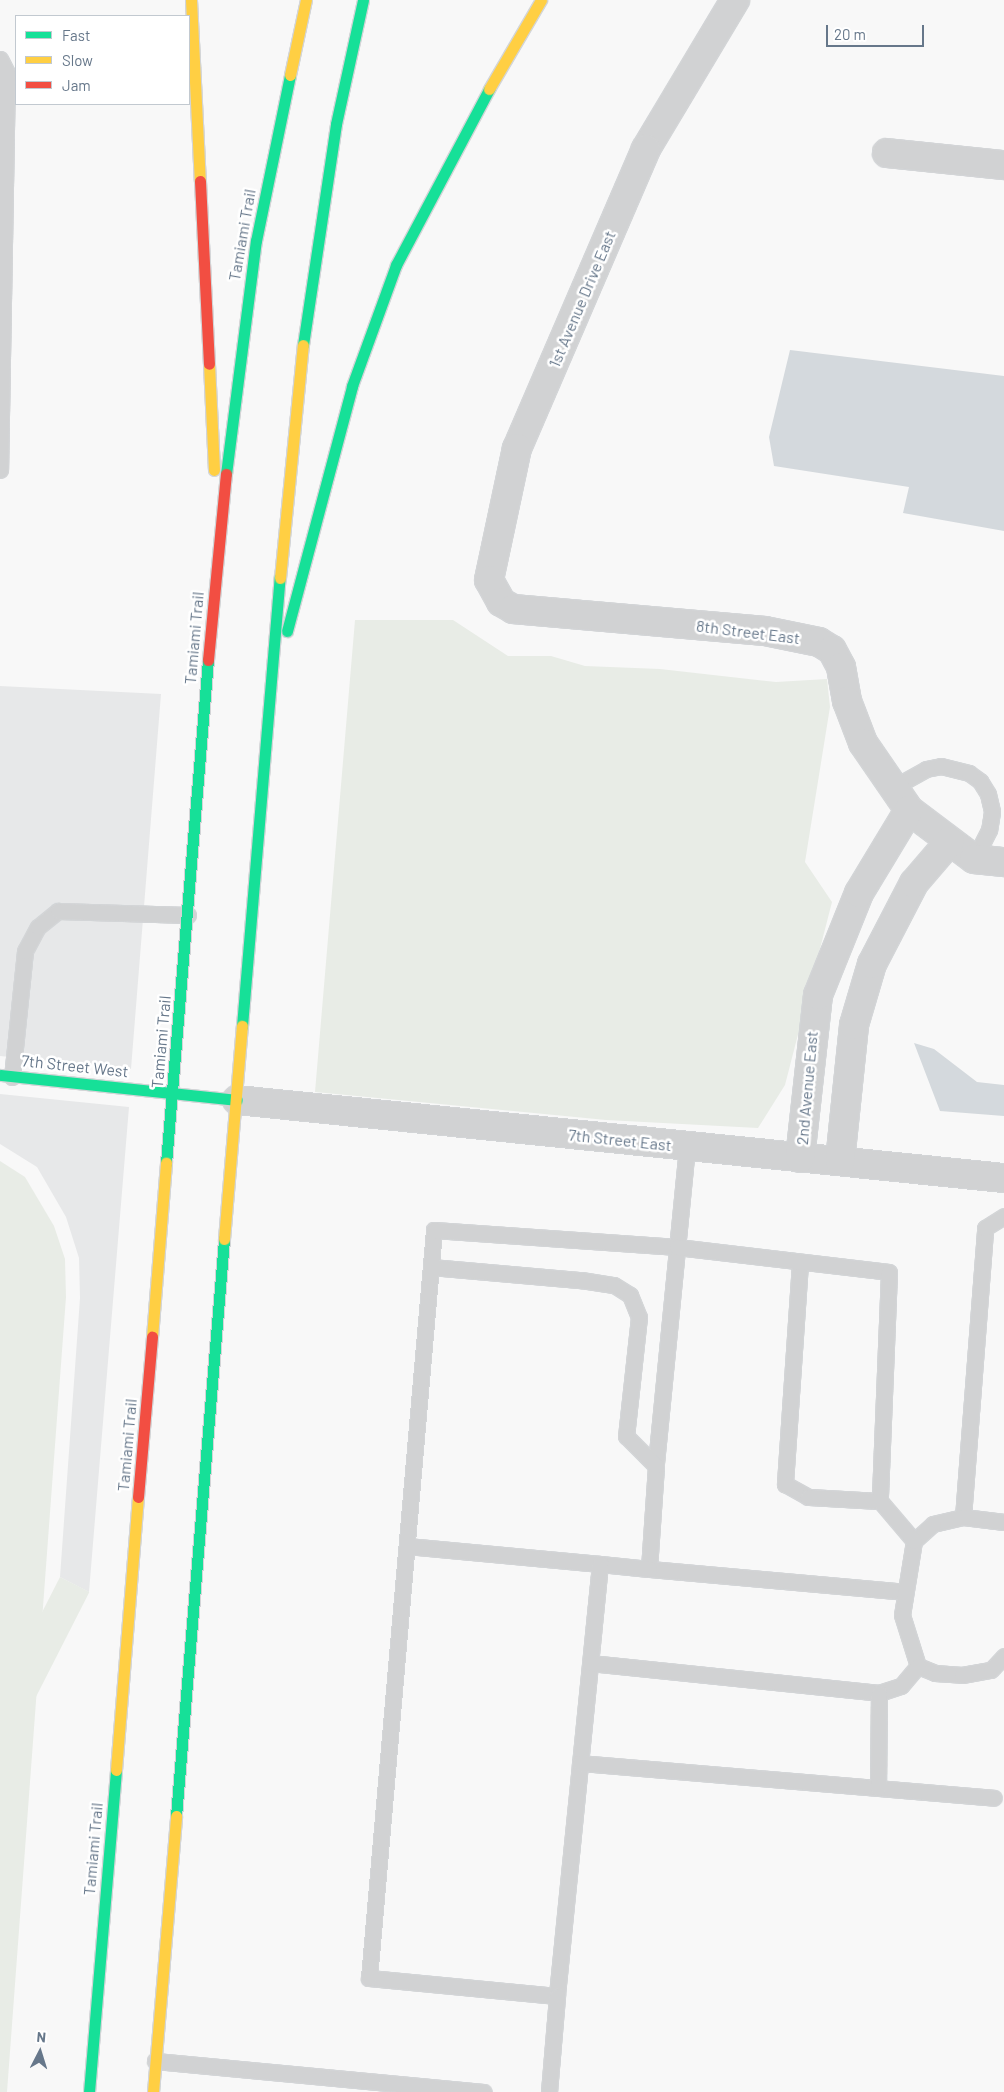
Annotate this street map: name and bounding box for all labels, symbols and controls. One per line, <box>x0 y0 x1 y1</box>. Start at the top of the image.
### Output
legend <box>15 15 190 105</box>
scale bar <box>829 15 926 47</box>
text: 20 m <box>834 25 866 43</box>
text: Fast <box>62 26 90 44</box>
text: Slow <box>62 51 93 69</box>
text: Jam <box>62 76 91 94</box>
street label: Tamiami Trail <box>224 188 260 282</box>
street label: 1st Avenue Drive East <box>545 228 619 370</box>
street label: Tamiami Trail <box>180 591 208 685</box>
street label: 8th Street East <box>695 616 801 648</box>
street label: Tamiami Trail <box>147 995 175 1089</box>
street label: 2nd Avenue East <box>792 1030 822 1146</box>
street label: 7th Street West <box>21 1051 129 1081</box>
street label: 7th Street East <box>568 1125 672 1155</box>
street label: Tamiami Trail <box>113 1398 141 1492</box>
street label: Tamiami Trail <box>79 1802 107 1896</box>
north arrow <box>15 2027 65 2077</box>
text: N <box>36 2028 47 2045</box>

